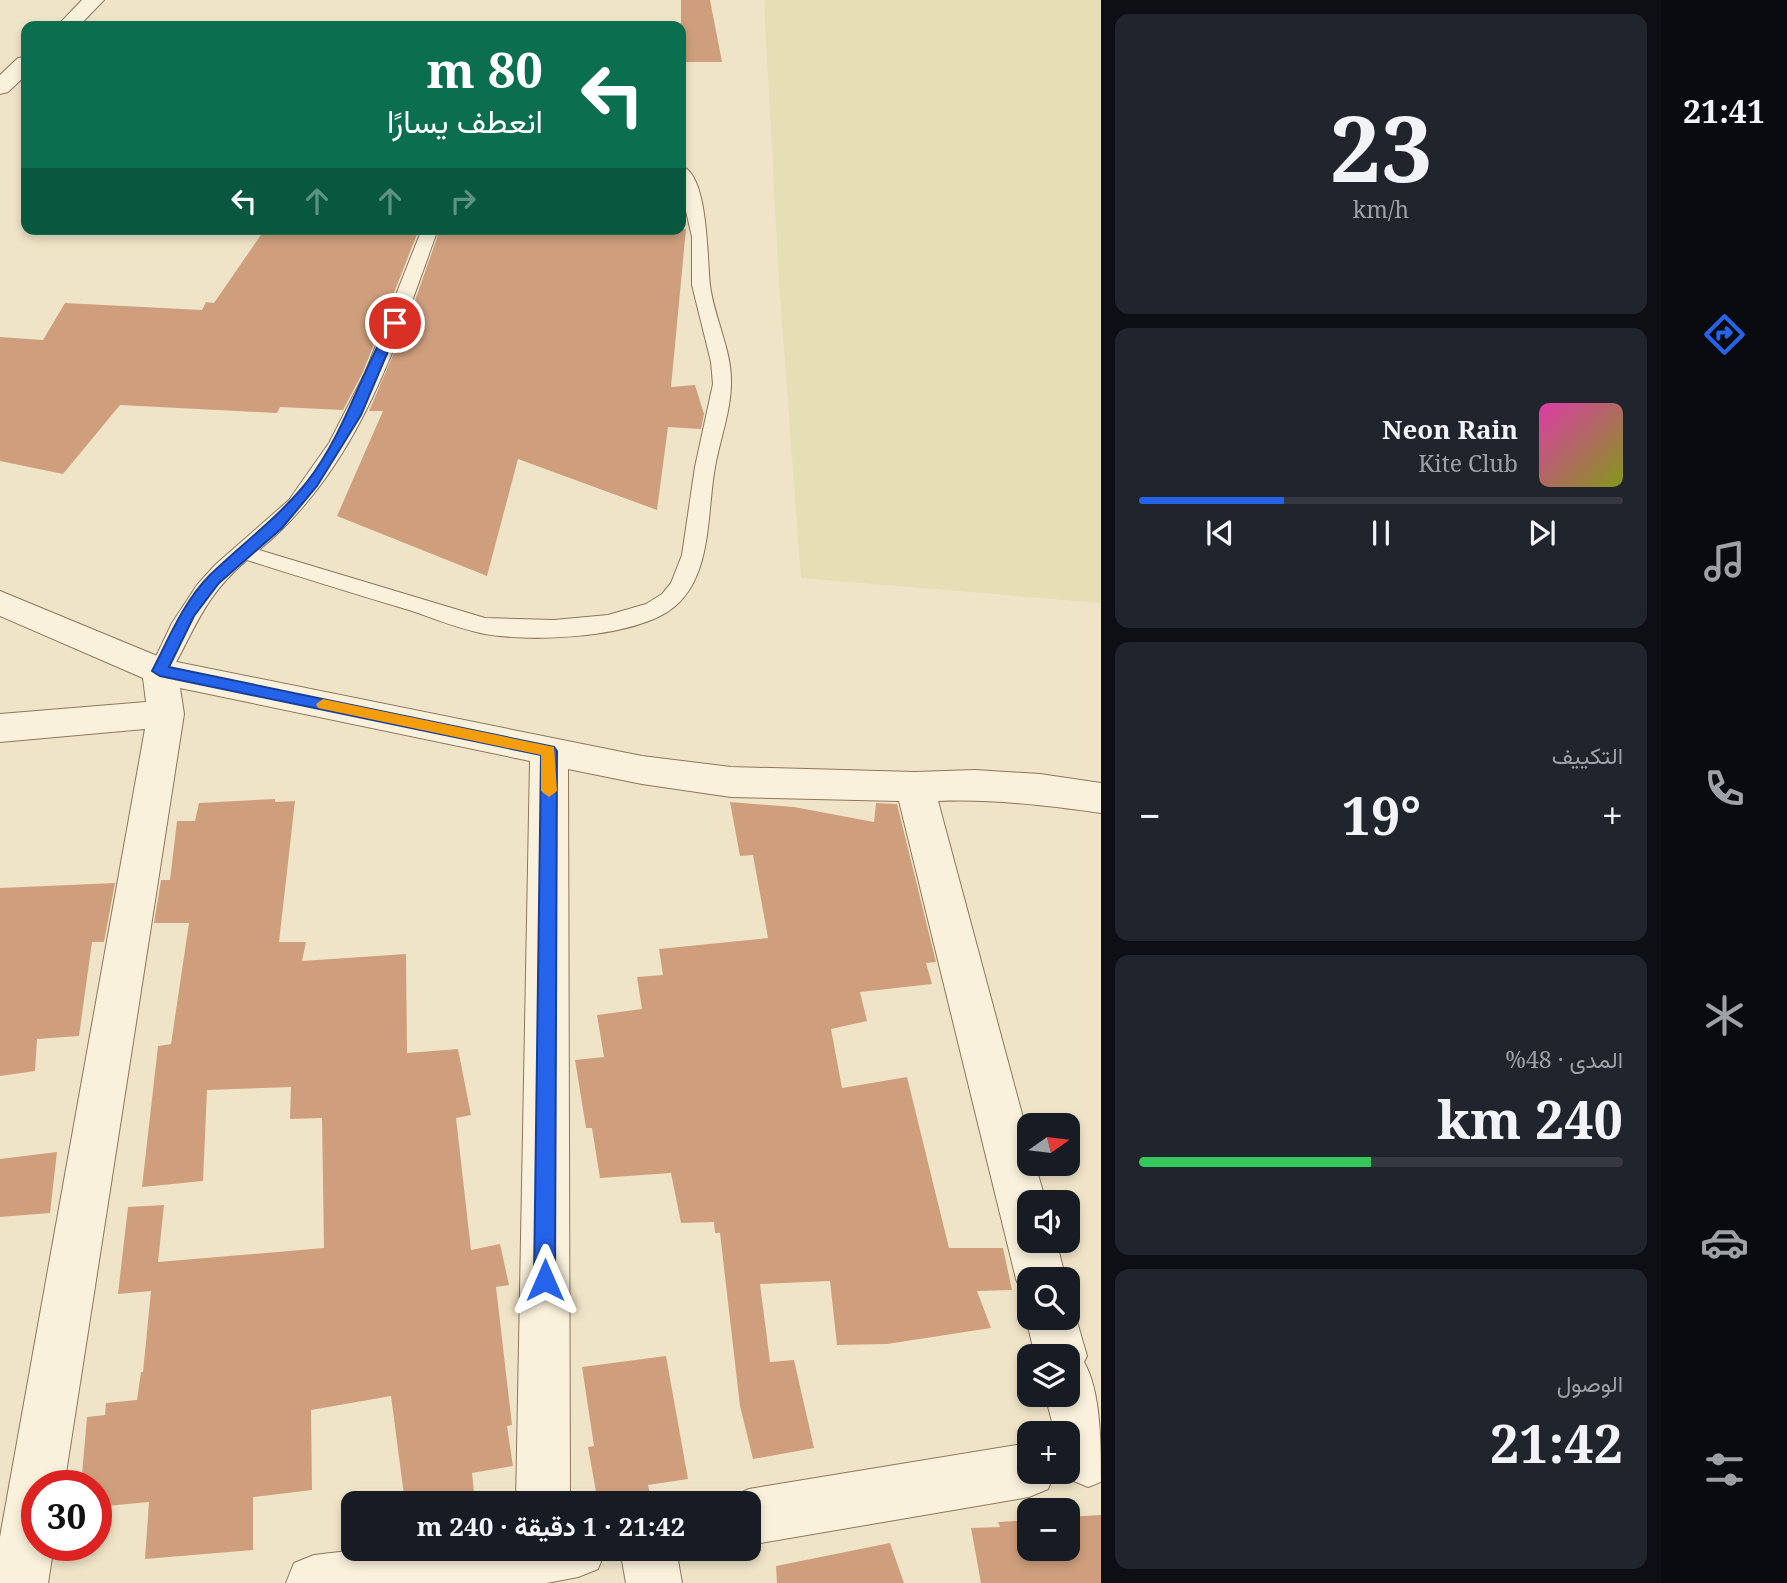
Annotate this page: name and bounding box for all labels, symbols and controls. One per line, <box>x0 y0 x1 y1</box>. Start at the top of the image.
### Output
text: 80 m <box>427 36 543 102</box>
icon: left <box>567 49 658 140</box>
text: 23 <box>1330 85 1432 209</box>
text: 21:41 <box>1683 89 1765 132</box>
text: انعطف يسارًا <box>387 99 543 142</box>
icon: left <box>225 182 263 220</box>
icon: ahead <box>298 182 336 220</box>
icon: ahead <box>371 182 409 220</box>
icon: right <box>444 182 482 220</box>
text: km/h <box>1353 193 1409 225</box>
pin <box>365 293 425 353</box>
icon: arrive <box>376 304 414 342</box>
icon: directions <box>1700 310 1749 359</box>
text: Neon Rain <box>1382 411 1518 447</box>
text: Kite Club <box>1418 447 1518 479</box>
icon: previous <box>1201 514 1239 552</box>
icon: pause <box>1362 514 1400 552</box>
icon: next <box>1523 514 1561 552</box>
icon: music <box>1700 537 1749 586</box>
text: التكييف <box>1552 739 1623 771</box>
icon: phone <box>1700 764 1749 813</box>
text: 19° <box>1342 779 1421 850</box>
text: − <box>1139 789 1161 841</box>
text: + <box>1602 789 1623 841</box>
icon: climate <box>1700 991 1749 1040</box>
text: المدى · 48% <box>1505 1043 1623 1075</box>
text: 240 km <box>1437 1083 1623 1154</box>
north arrow <box>1017 1113 1080 1176</box>
map controls <box>1017 1113 1080 1561</box>
button: sound <box>1017 1190 1080 1253</box>
icon: car <box>1700 1218 1749 1267</box>
position arrow <box>508 1243 582 1317</box>
button: search <box>1017 1267 1080 1330</box>
button: layers <box>1017 1344 1080 1407</box>
text: الوصول <box>1557 1367 1623 1399</box>
text: 21:42 <box>1490 1407 1623 1478</box>
button: + <box>1017 1421 1080 1484</box>
icon: filters <box>1700 1445 1749 1494</box>
speed limit sign: 30 <box>21 1470 112 1561</box>
button: − <box>1017 1498 1080 1561</box>
text: 21:42 · 1 دقيقة · 240 m <box>417 1508 685 1544</box>

